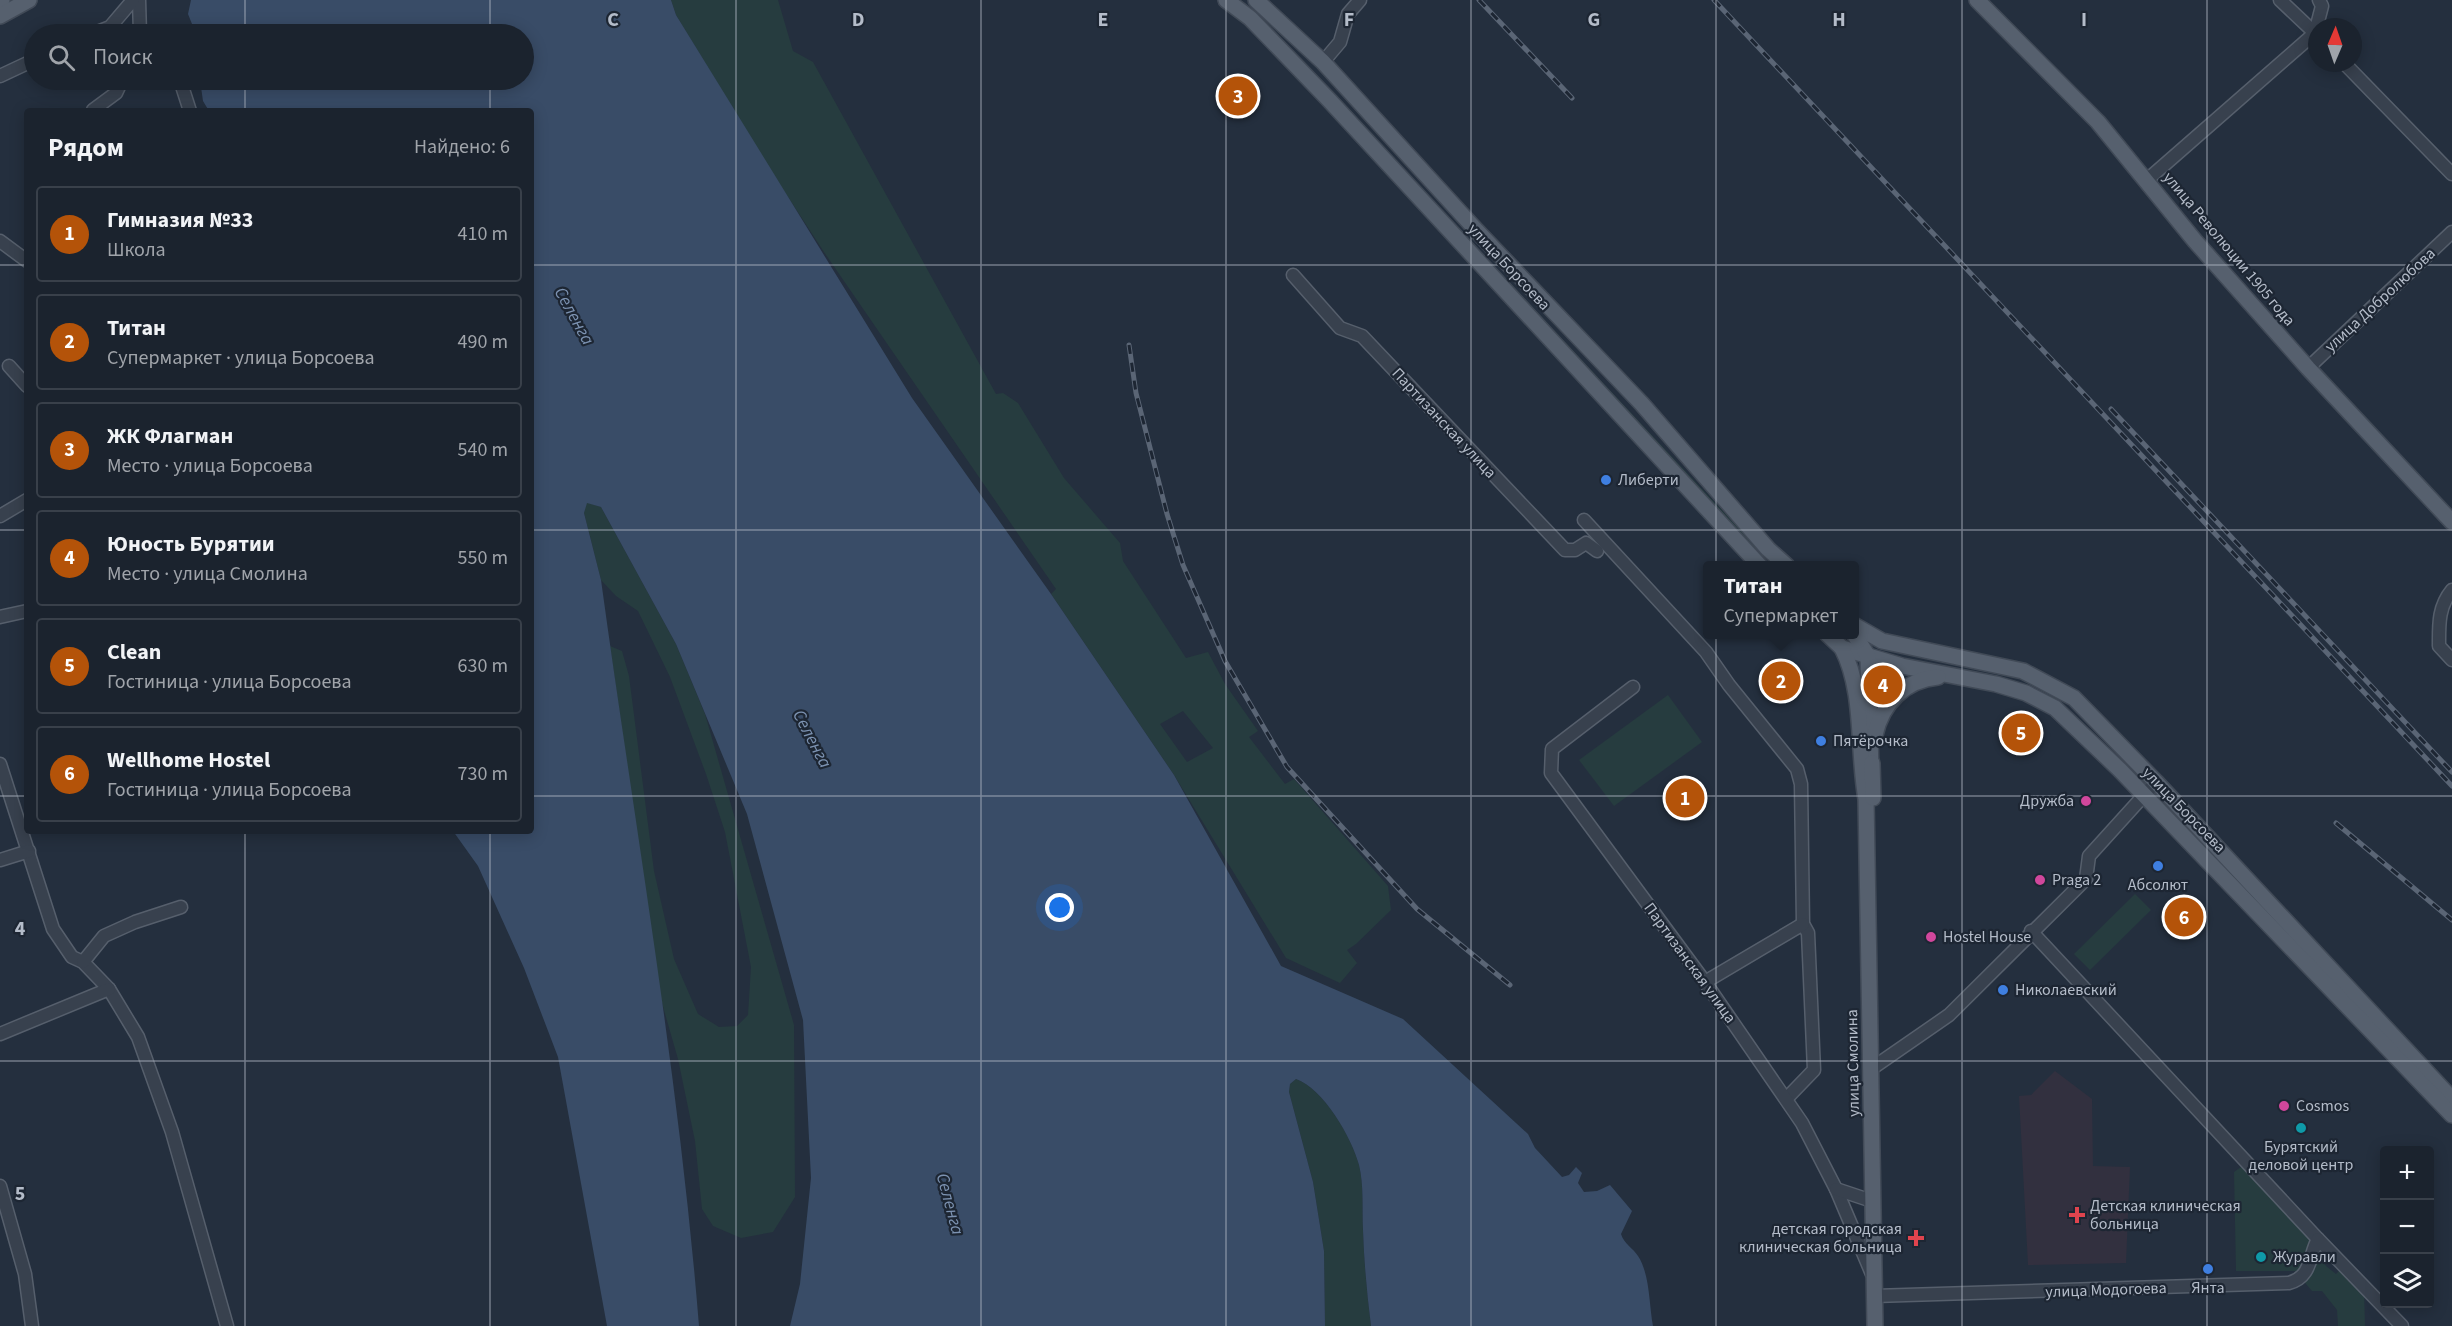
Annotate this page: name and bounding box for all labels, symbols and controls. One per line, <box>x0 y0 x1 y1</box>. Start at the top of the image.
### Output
text: C <box>607 6 619 34</box>
text: D <box>852 6 864 34</box>
text: E <box>1098 6 1108 34</box>
text: F <box>1344 6 1354 34</box>
text: G <box>1588 6 1600 34</box>
text: H <box>1832 6 1846 34</box>
text: I <box>2081 6 2087 34</box>
north arrow <box>2308 18 2362 72</box>
search box <box>24 24 534 90</box>
icon: search <box>45 41 78 74</box>
text: Поиск <box>93 41 152 73</box>
pin: 3 <box>1218 74 1258 118</box>
text: Рядом <box>48 129 124 166</box>
text: Найдено: 6 <box>414 133 510 161</box>
street label: улица Революции 1905 года <box>2158 167 2300 331</box>
text: Гимназия №33 <box>107 204 253 236</box>
street label: улица Борсоева <box>1463 219 1555 315</box>
text: 1 <box>64 220 75 248</box>
text: 410 m <box>458 220 508 248</box>
text: Школа <box>107 236 166 264</box>
street label: улица Добролюбова <box>2320 243 2440 357</box>
water label: Селенга <box>548 282 600 350</box>
text: Титан <box>107 312 166 344</box>
text: 2 <box>64 328 75 356</box>
text: 490 m <box>458 328 508 356</box>
text: Супермаркет · улица Борсоева <box>107 344 375 372</box>
street label: Партизанская улица <box>1387 363 1501 483</box>
text: ЖК Флагман <box>107 420 233 452</box>
text: 3 <box>64 436 75 464</box>
text: 540 m <box>458 436 508 464</box>
text: Место · улица Борсоева <box>107 452 313 480</box>
place label: Либерти <box>1618 469 1679 491</box>
marker: Либерти <box>1599 473 1613 487</box>
text: Юность Бурятии <box>107 528 275 560</box>
text: 4 <box>64 544 75 572</box>
text: 550 m <box>458 544 508 572</box>
text: Место · улица Смолина <box>107 560 308 588</box>
popup <box>1703 561 1859 639</box>
text: Титан <box>1724 570 1782 602</box>
text: Супермаркет <box>1724 602 1838 630</box>
text: Clean <box>107 636 161 668</box>
text: 5 <box>64 652 75 680</box>
text: 630 m <box>458 652 508 680</box>
pin: 2 <box>1762 658 1800 704</box>
pin: 4 <box>1864 662 1902 708</box>
text: Гостиница · улица Борсоева <box>107 668 352 696</box>
water label: Селенга <box>786 705 838 773</box>
pin: 5 <box>2002 710 2040 756</box>
place label: Пятёрочка <box>1833 730 1908 752</box>
marker: Пятёрочка <box>1814 734 1828 748</box>
text: Wellhome Hostel <box>107 744 270 776</box>
text: 6 <box>64 760 75 788</box>
text: 730 m <box>458 760 508 788</box>
street label: улица Борсоева <box>2137 762 2231 858</box>
text: Гостиница · улица Борсоева <box>107 776 352 804</box>
pin: 1 <box>1666 776 1704 820</box>
place label: Дружба <box>2020 790 2074 812</box>
marker: Дружба <box>2079 794 2093 808</box>
marker: Абсолют <box>2151 859 2165 873</box>
place label: Praga 2 <box>2052 869 2101 891</box>
marker: Praga 2 <box>2033 873 2047 887</box>
place label: Абсолют <box>2128 874 2188 896</box>
your location <box>1045 893 1074 922</box>
pin: 6 <box>2164 894 2204 940</box>
street label: Партизанская улица <box>1639 898 1741 1028</box>
text: 4 <box>15 915 26 943</box>
place label: Hostel House <box>1943 926 2031 948</box>
marker: Hostel House <box>1924 930 1938 944</box>
place label: Николаевский <box>2015 979 2117 1001</box>
marker: Николаевский <box>1996 983 2010 997</box>
street label: улица Смолина <box>1841 1009 1865 1117</box>
place label: Cosmos <box>2296 1095 2349 1117</box>
marker: Cosmos <box>2277 1099 2291 1113</box>
marker: Бурятский деловой центр <box>2294 1121 2308 1135</box>
place label: Бурятский деловой центр <box>2249 1136 2353 1176</box>
map controls <box>2380 1146 2434 1308</box>
button: + <box>2380 1146 2434 1200</box>
water label: Селенга <box>930 1170 970 1238</box>
text: 5 <box>15 1180 25 1208</box>
place label: Детская клиническая больница <box>2090 1195 2241 1235</box>
button: − <box>2380 1200 2434 1254</box>
marker: Детская клиническая больница <box>2068 1206 2086 1224</box>
place label: детская городская клиническая больница <box>1739 1218 1902 1258</box>
marker: детская городская клиническая больница <box>1907 1229 1925 1247</box>
place label: Журавли <box>2273 1246 2336 1268</box>
marker: Журавли <box>2254 1250 2268 1264</box>
button: layers <box>2380 1254 2434 1308</box>
marker: Янта <box>2201 1262 2215 1276</box>
street label: улица Модогоева <box>2045 1277 2167 1303</box>
place label: Янта <box>2191 1277 2225 1299</box>

